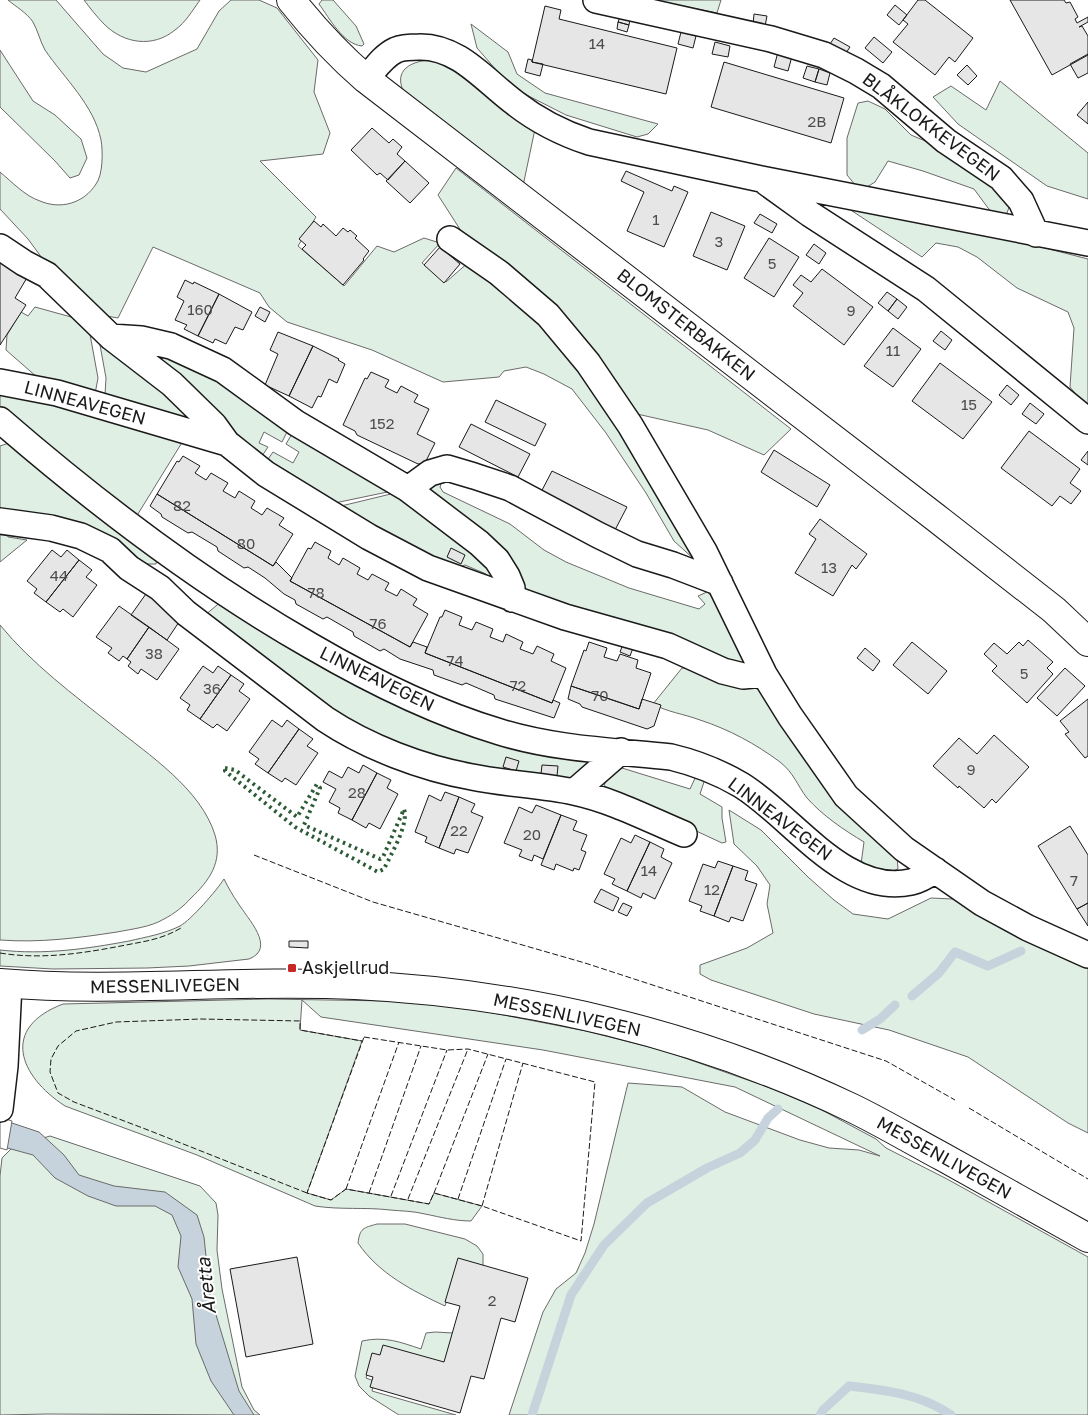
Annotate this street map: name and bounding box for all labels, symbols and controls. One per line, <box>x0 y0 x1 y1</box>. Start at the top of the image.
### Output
house number: 14 <box>589 34 605 52</box>
street label: BLÅKLOKKEVEGEN <box>858 67 1005 185</box>
house number: 2B <box>808 112 826 130</box>
house number: 1 <box>652 210 660 228</box>
house number: 3 <box>715 232 723 250</box>
house number: 5 <box>768 254 776 272</box>
street label: BLOMSTERBAKKEN <box>613 263 760 385</box>
house number: 160 <box>187 300 213 318</box>
house number: 9 <box>846 301 856 319</box>
house number: 11 <box>886 341 900 359</box>
street label: LINNEAVEGEN <box>22 375 148 429</box>
house number: 15 <box>961 395 977 413</box>
house number: 152 <box>370 414 394 432</box>
house number: 82 <box>173 496 191 514</box>
house number: 80 <box>237 534 255 552</box>
house number: 13 <box>821 558 837 576</box>
house number: 44 <box>50 566 68 584</box>
house number: 78 <box>307 583 325 601</box>
house number: 76 <box>369 614 387 632</box>
street label: LINNEAVEGEN <box>316 641 438 715</box>
house number: 38 <box>145 644 163 662</box>
house number: 74 <box>446 651 464 669</box>
house number: 5 <box>1020 664 1028 682</box>
house number: 72 <box>510 676 526 694</box>
house number: 36 <box>203 679 221 697</box>
house number: 70 <box>591 686 609 704</box>
house number: 9 <box>966 760 976 778</box>
street label: LINNEAVEGEN <box>724 772 837 865</box>
house number: 28 <box>348 783 366 801</box>
house number: 22 <box>450 821 468 839</box>
house number: 20 <box>523 825 541 843</box>
house number: 14 <box>641 861 657 879</box>
house number: 7 <box>1070 871 1078 889</box>
house number: 12 <box>704 880 720 898</box>
place label: Askjellrud <box>302 956 389 978</box>
marker: Askjellrud <box>286 962 298 974</box>
street label: MESSENLIVEGEN <box>90 973 240 997</box>
street label: MESSENLIVEGEN <box>491 988 643 1040</box>
street label: MESSENLIVEGEN <box>873 1111 1016 1203</box>
water label: Åretta <box>191 1255 220 1315</box>
house number: 2 <box>488 1291 496 1309</box>

